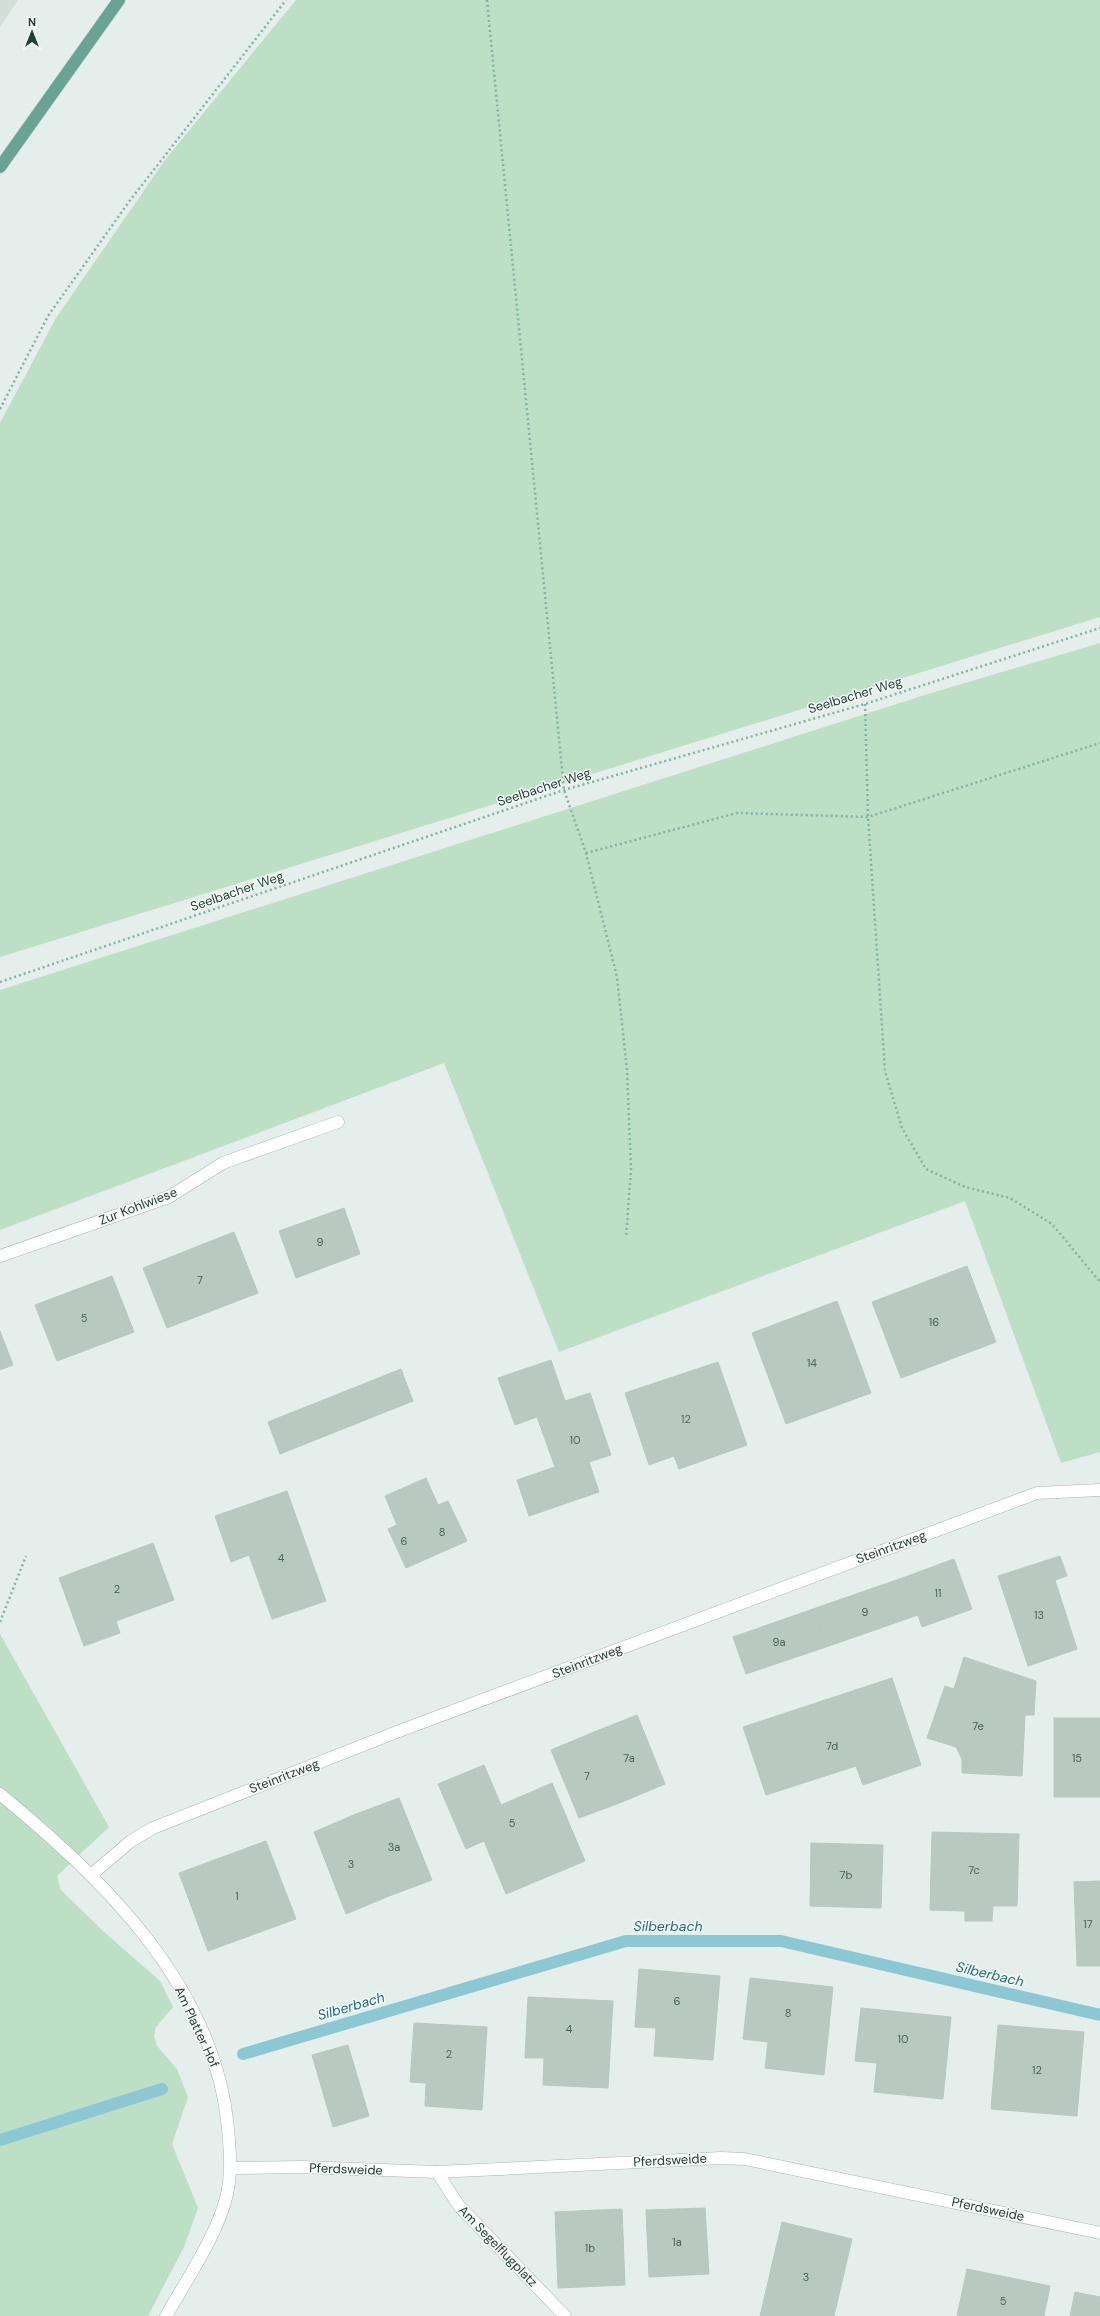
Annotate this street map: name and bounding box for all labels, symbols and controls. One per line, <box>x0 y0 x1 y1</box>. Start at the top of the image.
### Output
north arrow <box>12 12 52 52</box>
text: N <box>28 15 36 29</box>
street label: Seelbacher Weg <box>806 673 904 717</box>
street label: Seelbacher Weg <box>495 764 593 810</box>
street label: Seelbacher Weg <box>188 867 286 915</box>
street label: Zur Kohlwiese <box>97 1183 179 1229</box>
house number: 9 <box>317 1235 324 1249</box>
house number: 7 <box>197 1273 203 1287</box>
house number: 5 <box>81 1311 88 1325</box>
house number: 16 <box>929 1315 939 1329</box>
house number: 14 <box>807 1356 817 1370</box>
house number: 12 <box>681 1412 691 1426</box>
house number: 10 <box>570 1433 580 1447</box>
house number: 8 <box>439 1525 445 1539</box>
street label: Steinritzweg <box>853 1526 929 1568</box>
house number: 6 <box>401 1534 408 1548</box>
house number: 4 <box>278 1551 285 1565</box>
house number: 2 <box>114 1582 120 1596</box>
house number: 11 <box>935 1586 941 1600</box>
house number: 9 <box>862 1605 869 1619</box>
house number: 13 <box>1034 1608 1044 1622</box>
house number: 9a <box>773 1635 785 1649</box>
street label: Steinritzweg <box>550 1640 624 1682</box>
house number: 7e <box>972 1719 984 1733</box>
house number: 7d <box>826 1739 838 1753</box>
house number: 7a <box>623 1751 635 1765</box>
house number: 15 <box>1072 1751 1082 1765</box>
street label: Steinritzweg <box>247 1755 321 1797</box>
house number: 7 <box>584 1769 590 1783</box>
house number: 5 <box>509 1816 516 1830</box>
house number: 3a <box>388 1840 400 1854</box>
house number: 3 <box>348 1857 354 1871</box>
house number: 7c <box>968 1863 980 1877</box>
house number: 7b <box>840 1868 852 1882</box>
house number: 1 <box>235 1889 239 1903</box>
water label: Silberbach <box>633 1917 703 1935</box>
house number: 17 <box>1083 1917 1093 1931</box>
water label: Silberbach <box>954 1957 1026 1991</box>
street label: Am Platter Hof <box>171 1984 223 2071</box>
water label: Silberbach <box>315 1988 387 2024</box>
house number: 6 <box>674 1994 681 2008</box>
house number: 8 <box>785 2006 791 2020</box>
house number: 4 <box>566 2022 573 2036</box>
house number: 10 <box>898 2032 908 2046</box>
house number: 2 <box>446 2047 452 2061</box>
house number: 12 <box>1032 2063 1042 2077</box>
street label: Pferdsweide <box>633 2150 707 2170</box>
street label: Pferdsweide <box>309 2159 383 2179</box>
street label: Pferdsweide <box>950 2193 1026 2225</box>
street label: Am Segelflugplatz <box>455 2202 541 2290</box>
house number: 1a <box>672 2235 682 2249</box>
house number: 1b <box>585 2241 595 2255</box>
house number: 3 <box>803 2270 809 2284</box>
house number: 5 <box>1000 2294 1007 2308</box>

